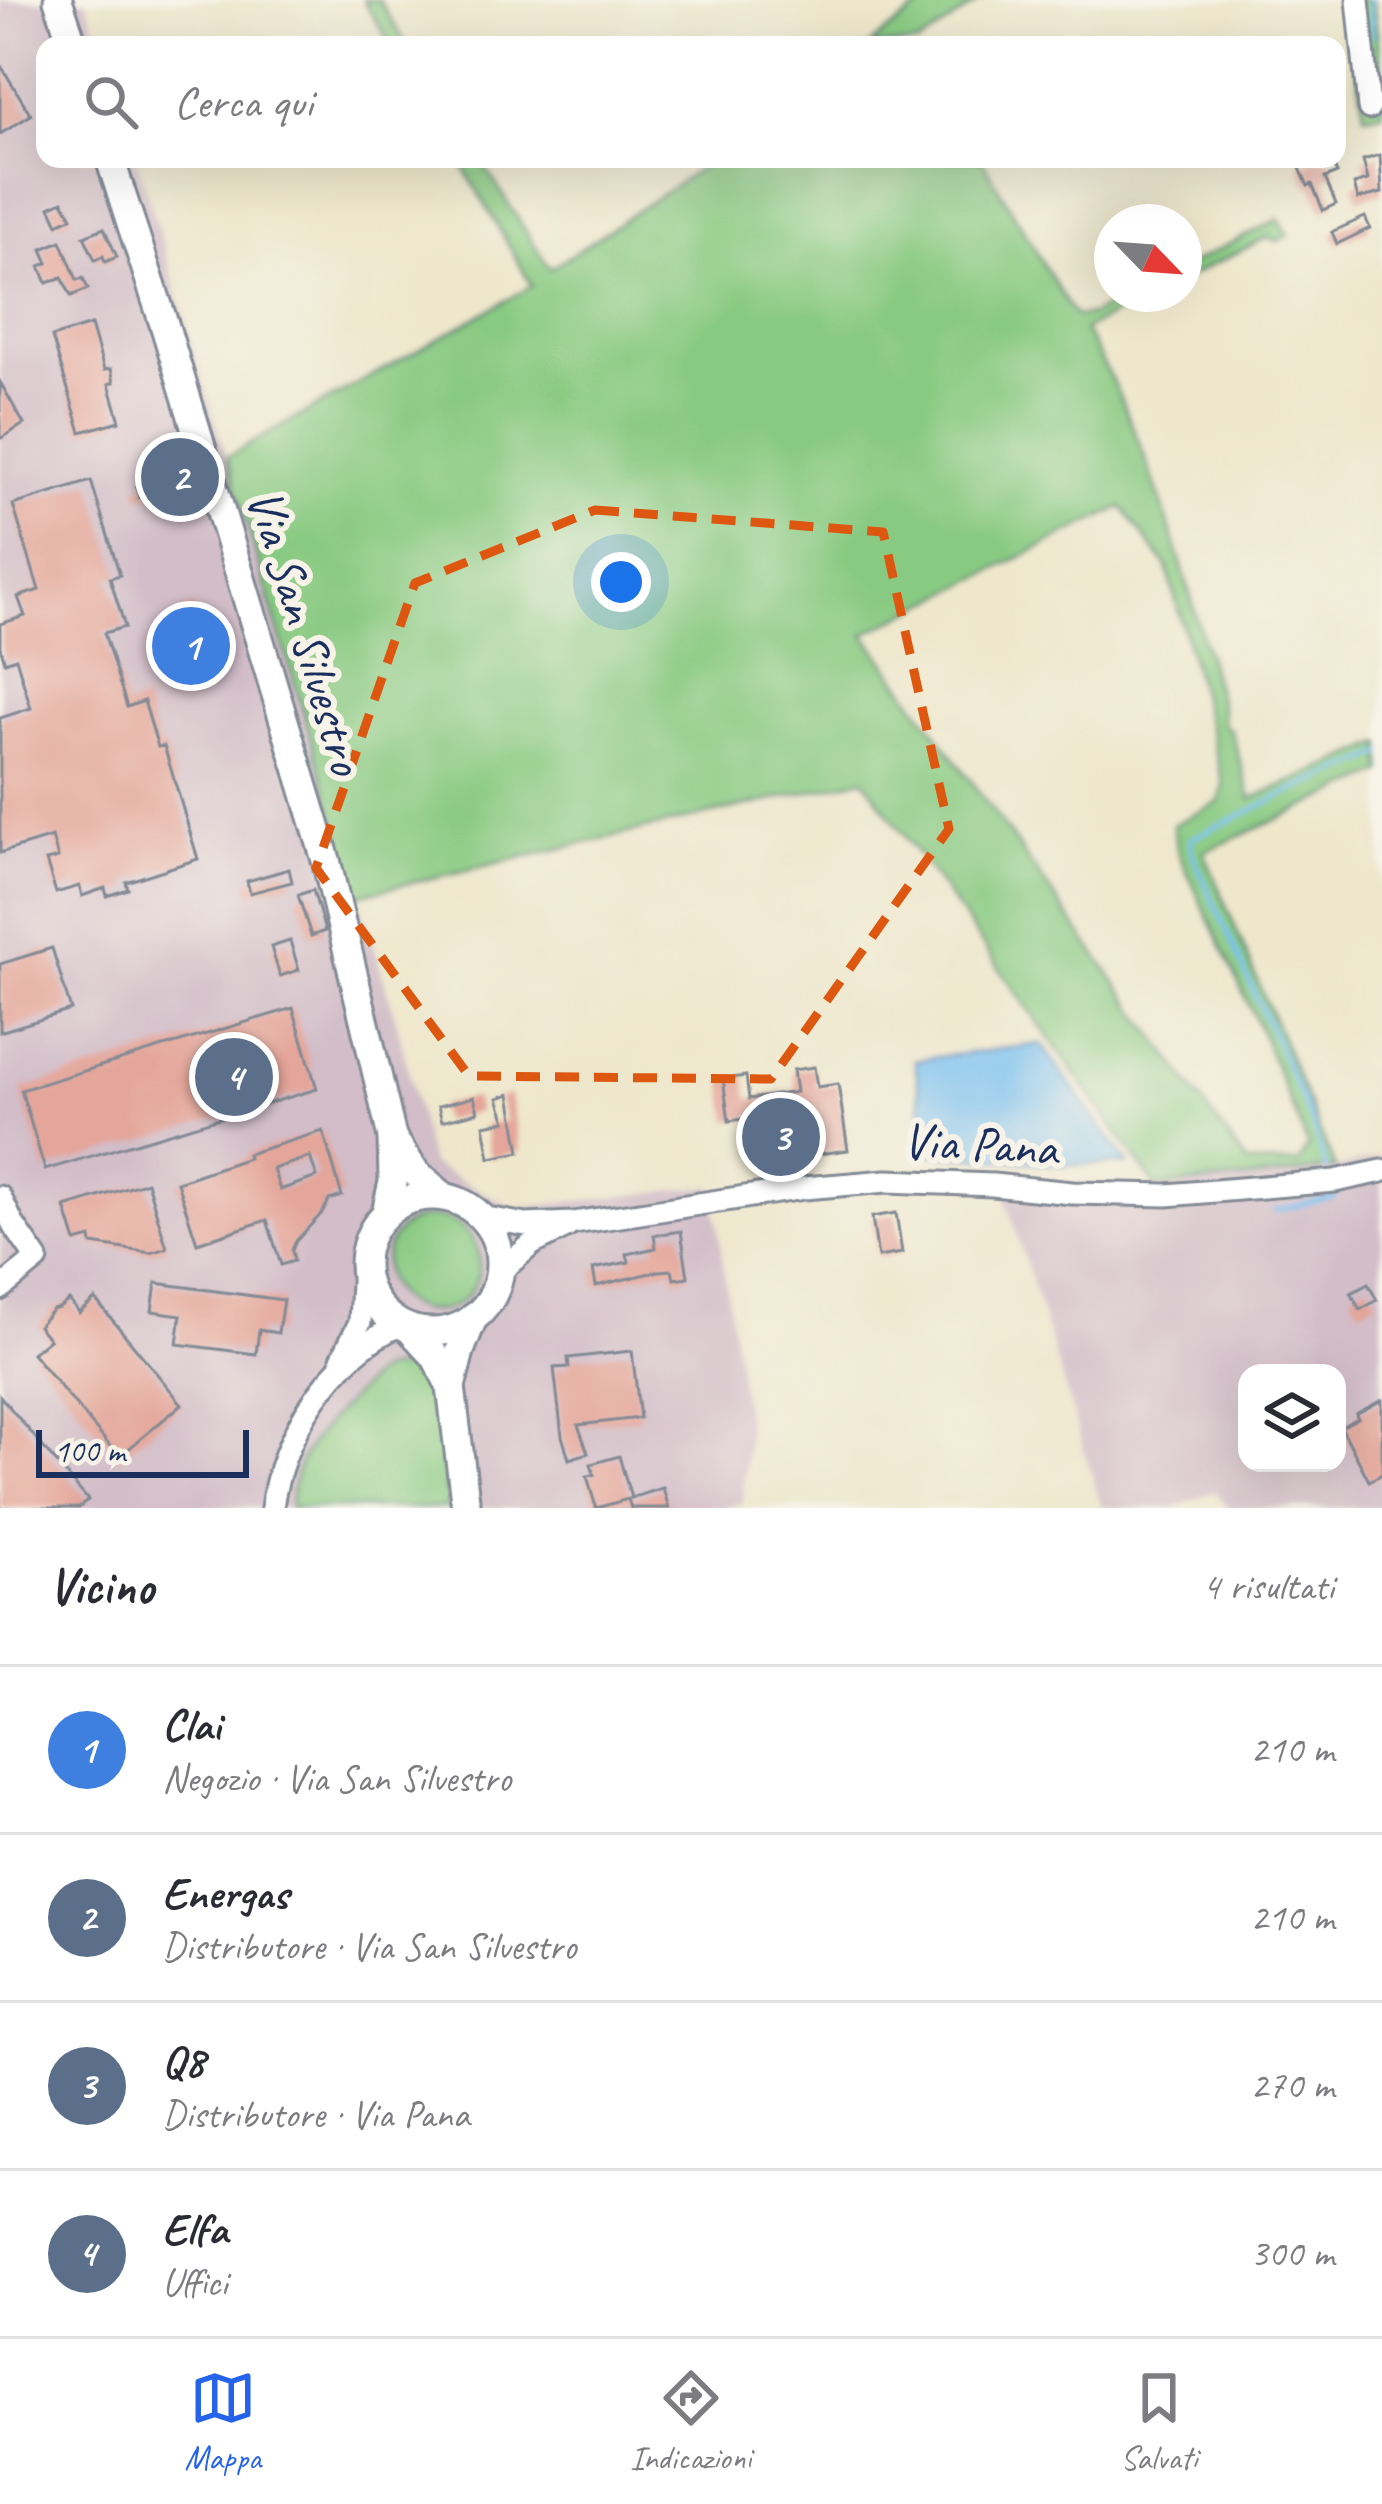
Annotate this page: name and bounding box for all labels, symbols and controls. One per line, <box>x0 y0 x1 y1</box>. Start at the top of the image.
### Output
search box <box>36 36 1346 168</box>
icon: search <box>78 69 144 135</box>
text: Cerca qui <box>174 74 313 131</box>
north arrow <box>1094 204 1202 312</box>
pin: 2 <box>141 432 219 522</box>
street label: Via San Silvestro <box>232 481 381 784</box>
your location <box>591 552 651 612</box>
pin: 1 <box>152 601 230 691</box>
pin: 4 <box>195 1032 273 1122</box>
pin: 3 <box>742 1092 820 1182</box>
street label: Via Pana <box>901 1108 1063 1180</box>
map controls <box>1238 1364 1346 1472</box>
button: layers <box>1238 1364 1346 1472</box>
scale bar <box>36 1424 249 1477</box>
text: 100 m <box>54 1430 125 1472</box>
text: Vicino <box>48 1554 153 1618</box>
text: 4 risultati <box>1202 1562 1334 1611</box>
text: Clai <box>162 1697 221 1754</box>
text: 1 <box>78 1725 96 1774</box>
text: 210 m <box>1250 1725 1334 1774</box>
text: Negozio · Via San Silvestro <box>162 1754 511 1803</box>
text: Energas <box>162 1865 289 1922</box>
text: 2 <box>78 1893 96 1942</box>
text: 210 m <box>1250 1893 1334 1942</box>
text: Distributore · Via San Silvestro <box>162 1922 576 1971</box>
text: Q8 <box>162 2033 204 2090</box>
text: 3 <box>78 2061 96 2110</box>
text: 270 m <box>1250 2061 1334 2110</box>
text: Distributore · Via Pana <box>162 2090 469 2139</box>
text: Elfa <box>162 2201 228 2258</box>
text: 4 <box>78 2229 96 2278</box>
text: 300 m <box>1250 2229 1334 2278</box>
text: Uffici <box>162 2258 227 2307</box>
tab: Mappa <box>185 2365 261 2479</box>
tab: Indicazioni <box>630 2365 752 2479</box>
tab: Salvati <box>1121 2365 1197 2479</box>

